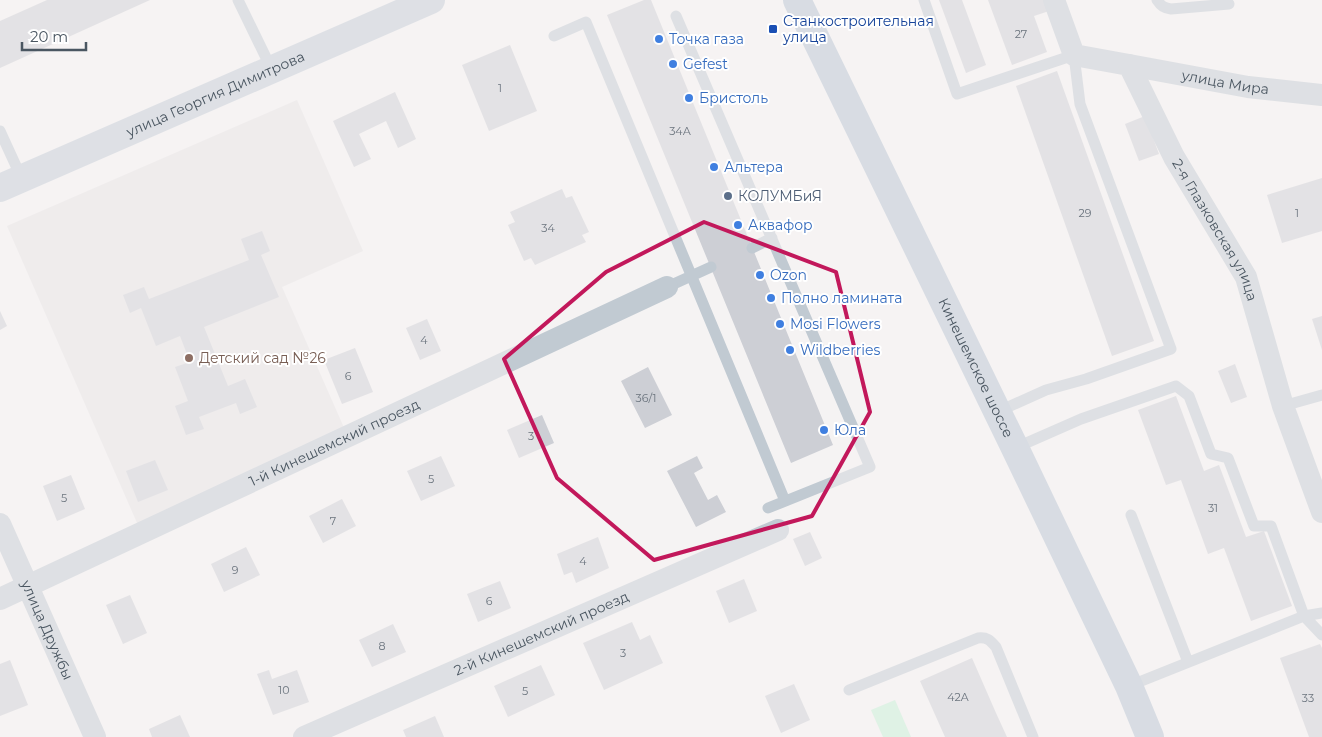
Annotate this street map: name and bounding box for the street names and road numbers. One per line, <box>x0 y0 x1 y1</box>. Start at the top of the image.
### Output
street label: улица Георгия Димитрова <box>123 47 307 141</box>
street label: улица Мира <box>1179 66 1270 98</box>
street label: 2-я Глазковская улица <box>1168 156 1261 303</box>
street label: Кинешемское шоссе <box>934 295 1018 441</box>
street label: 1-й Кинешемский проезд <box>246 395 422 490</box>
street label: улица Дружбы <box>17 576 77 683</box>
street label: 2-й Кинешемский проезд <box>451 587 632 679</box>

